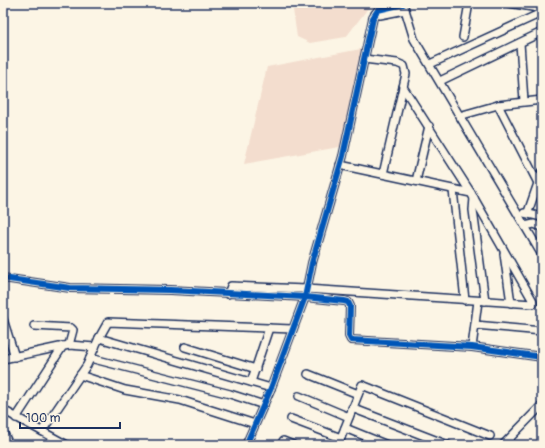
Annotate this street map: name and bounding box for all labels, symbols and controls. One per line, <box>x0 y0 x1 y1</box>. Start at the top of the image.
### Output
scale bar <box>20 404 120 430</box>
text: 100 m <box>26 411 61 426</box>

